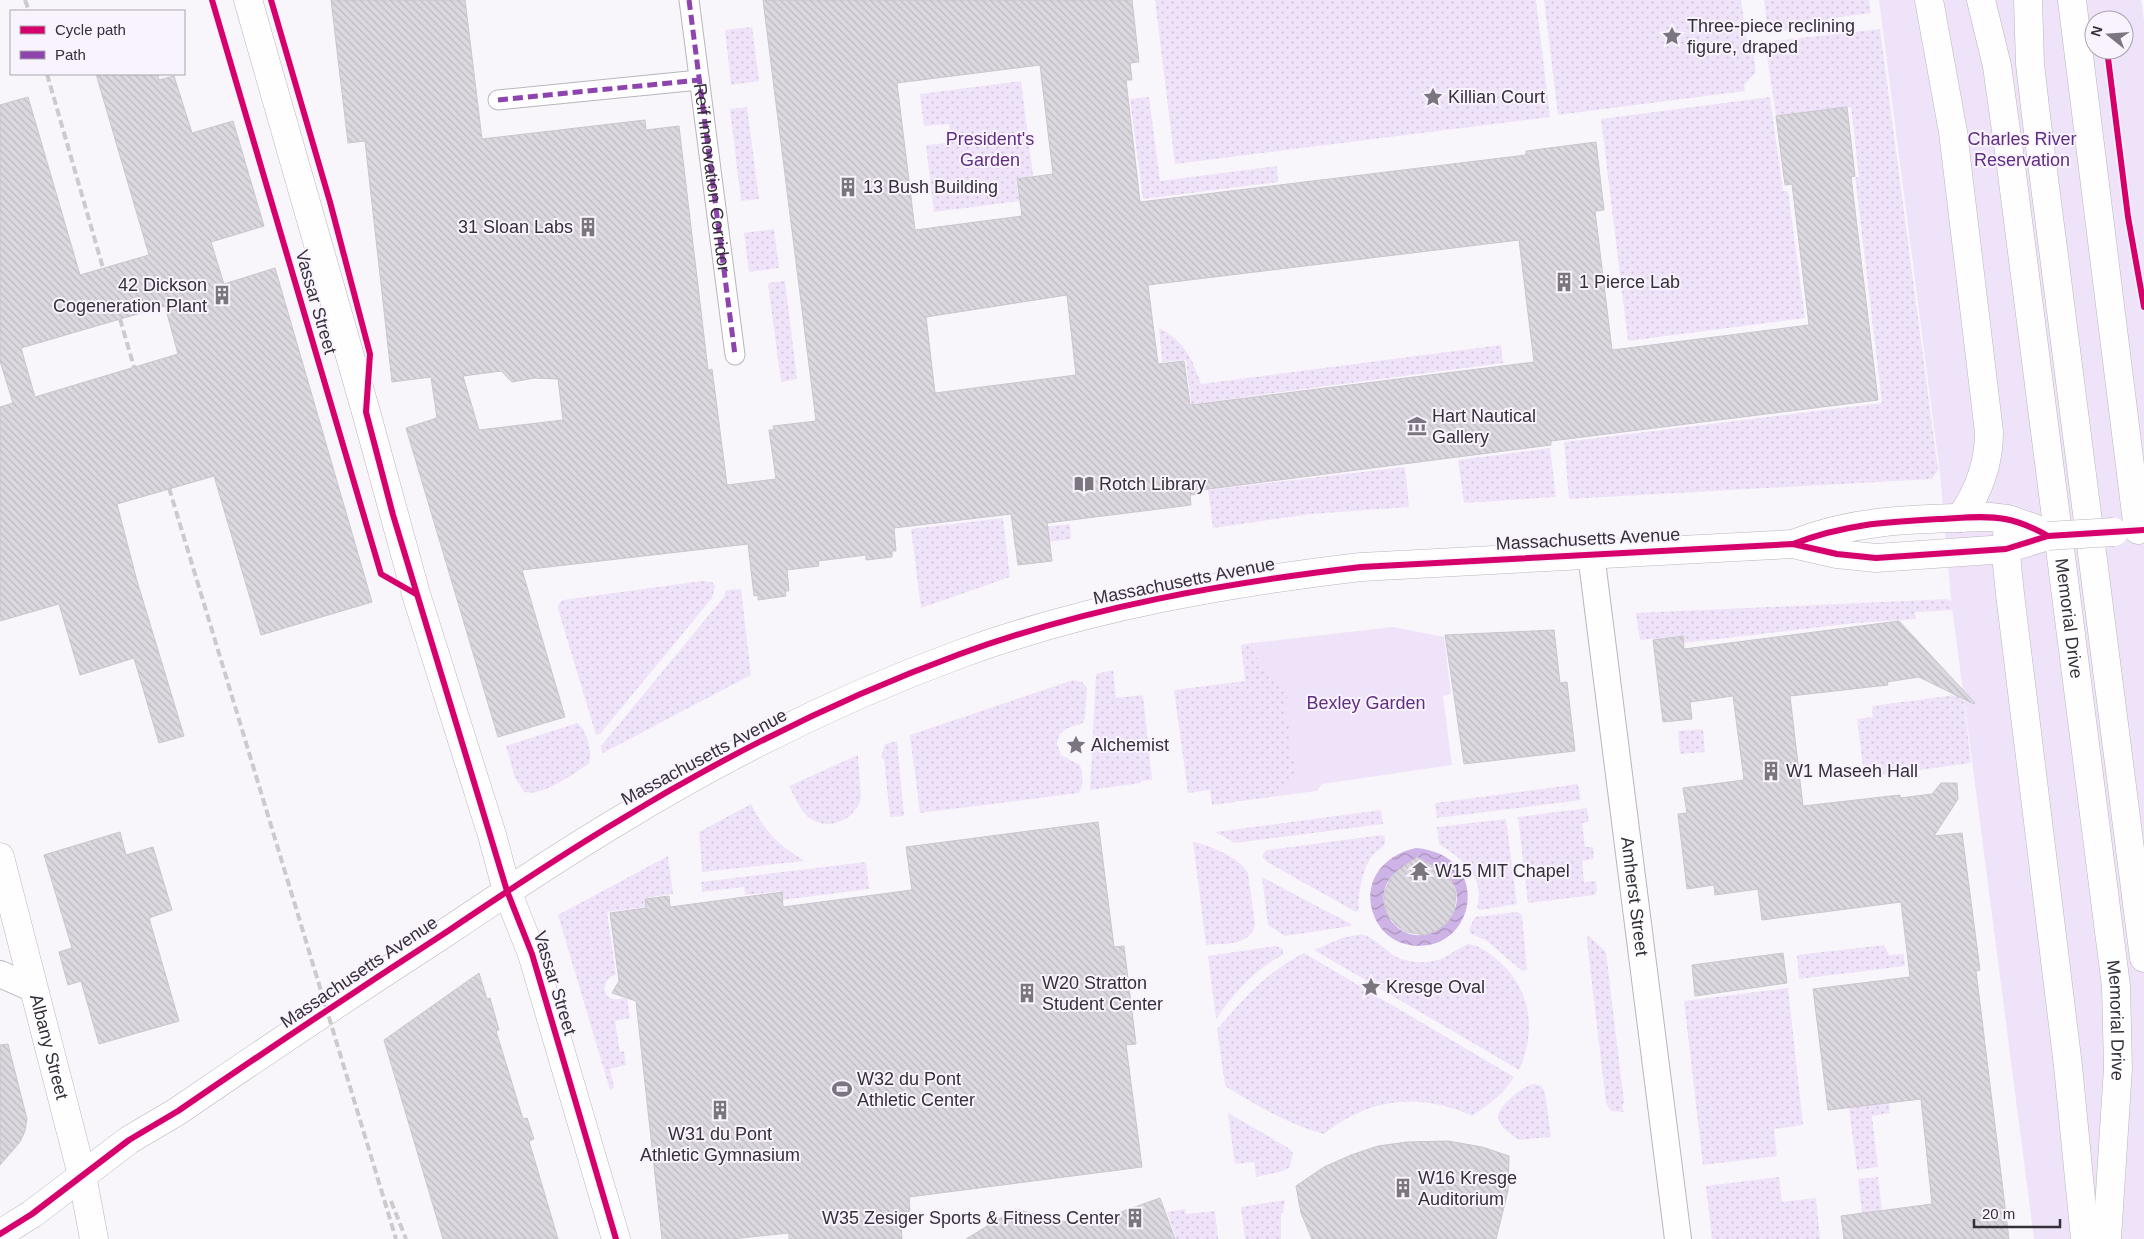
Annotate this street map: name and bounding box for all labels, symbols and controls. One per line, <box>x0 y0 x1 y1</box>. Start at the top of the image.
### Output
legend <box>10 10 185 75</box>
north arrow <box>2084 10 2134 60</box>
place label: Three-piece reclining figure, draped <box>1687 16 1855 57</box>
text: Cycle path <box>55 21 126 38</box>
text: N <box>2087 24 2106 38</box>
place icon: Three-piece reclining figure, draped <box>1661 25 1683 47</box>
text: Path <box>55 46 86 63</box>
street label: Reif Innovation Corridor <box>690 82 734 273</box>
place icon: Killian Court <box>1422 86 1444 108</box>
place label: Killian Court <box>1448 87 1545 107</box>
park label: President's Garden <box>946 129 1034 170</box>
park label: Charles River Reservation <box>1967 129 2077 170</box>
building icon: 13 Bush Building <box>837 176 859 198</box>
place label: 13 Bush Building <box>863 177 998 197</box>
building icon: 31 Sloan Labs <box>577 216 599 238</box>
place label: 31 Sloan Labs <box>458 217 573 237</box>
street label: Vassar Street <box>292 247 340 357</box>
building icon: 1 Pierce Lab <box>1553 271 1575 293</box>
place label: 1 Pierce Lab <box>1579 272 1680 292</box>
place label: 42 Dickson Cogeneration Plant <box>53 275 207 316</box>
building icon: 42 Dickson Cogeneration Plant <box>211 284 233 306</box>
place label: Hart Nautical Gallery <box>1432 406 1536 447</box>
museum icon: Hart Nautical Gallery <box>1406 415 1428 437</box>
library icon: Rotch Library <box>1073 473 1095 495</box>
place label: Rotch Library <box>1099 474 1206 494</box>
street label: Massachusetts Avenue <box>1495 524 1681 554</box>
street label: Massachusetts Avenue <box>1091 554 1277 608</box>
street label: Memorial Drive <box>2051 557 2087 680</box>
park label: Bexley Garden <box>1306 693 1426 713</box>
street label: Massachusetts Avenue <box>618 705 790 809</box>
place icon: Alchemist <box>1065 734 1087 756</box>
place label: Alchemist <box>1091 735 1169 755</box>
building icon: W1 Maseeh Hall <box>1760 760 1782 782</box>
place label: W1 Maseeh Hall <box>1786 761 1918 781</box>
street label: Amherst Street <box>1617 835 1652 957</box>
temple icon: W15 MIT Chapel <box>1409 860 1431 882</box>
place label: W15 MIT Chapel <box>1435 861 1570 881</box>
street label: Massachusetts Avenue <box>277 912 441 1032</box>
street label: Vassar Street <box>530 929 580 1037</box>
street label: Memorial Drive <box>2103 959 2128 1082</box>
place label: W20 Stratton Student Center <box>1042 973 1163 1014</box>
place icon: Kresge Oval <box>1360 976 1382 998</box>
place label: Kresge Oval <box>1386 977 1485 997</box>
building icon: W20 Stratton Student Center <box>1016 982 1038 1004</box>
street label: Albany Street <box>26 992 72 1102</box>
place label: W32 du Pont Athletic Center <box>857 1069 975 1110</box>
sports icon: W32 du Pont Athletic Center <box>831 1078 853 1100</box>
building icon: W31 du Pont Athletic Gymnasium <box>709 1099 731 1121</box>
place label: W31 du Pont Athletic Gymnasium <box>640 1124 800 1165</box>
place label: W16 Kresge Auditorium <box>1418 1168 1517 1209</box>
building icon: W16 Kresge Auditorium <box>1392 1177 1414 1199</box>
scale bar <box>1974 1196 2060 1228</box>
text: 20 m <box>1982 1205 2015 1222</box>
building icon: W35 Zesiger Sports & Fitness Center <box>1124 1207 1146 1229</box>
place label: W35 Zesiger Sports & Fitness Center <box>822 1208 1120 1228</box>

